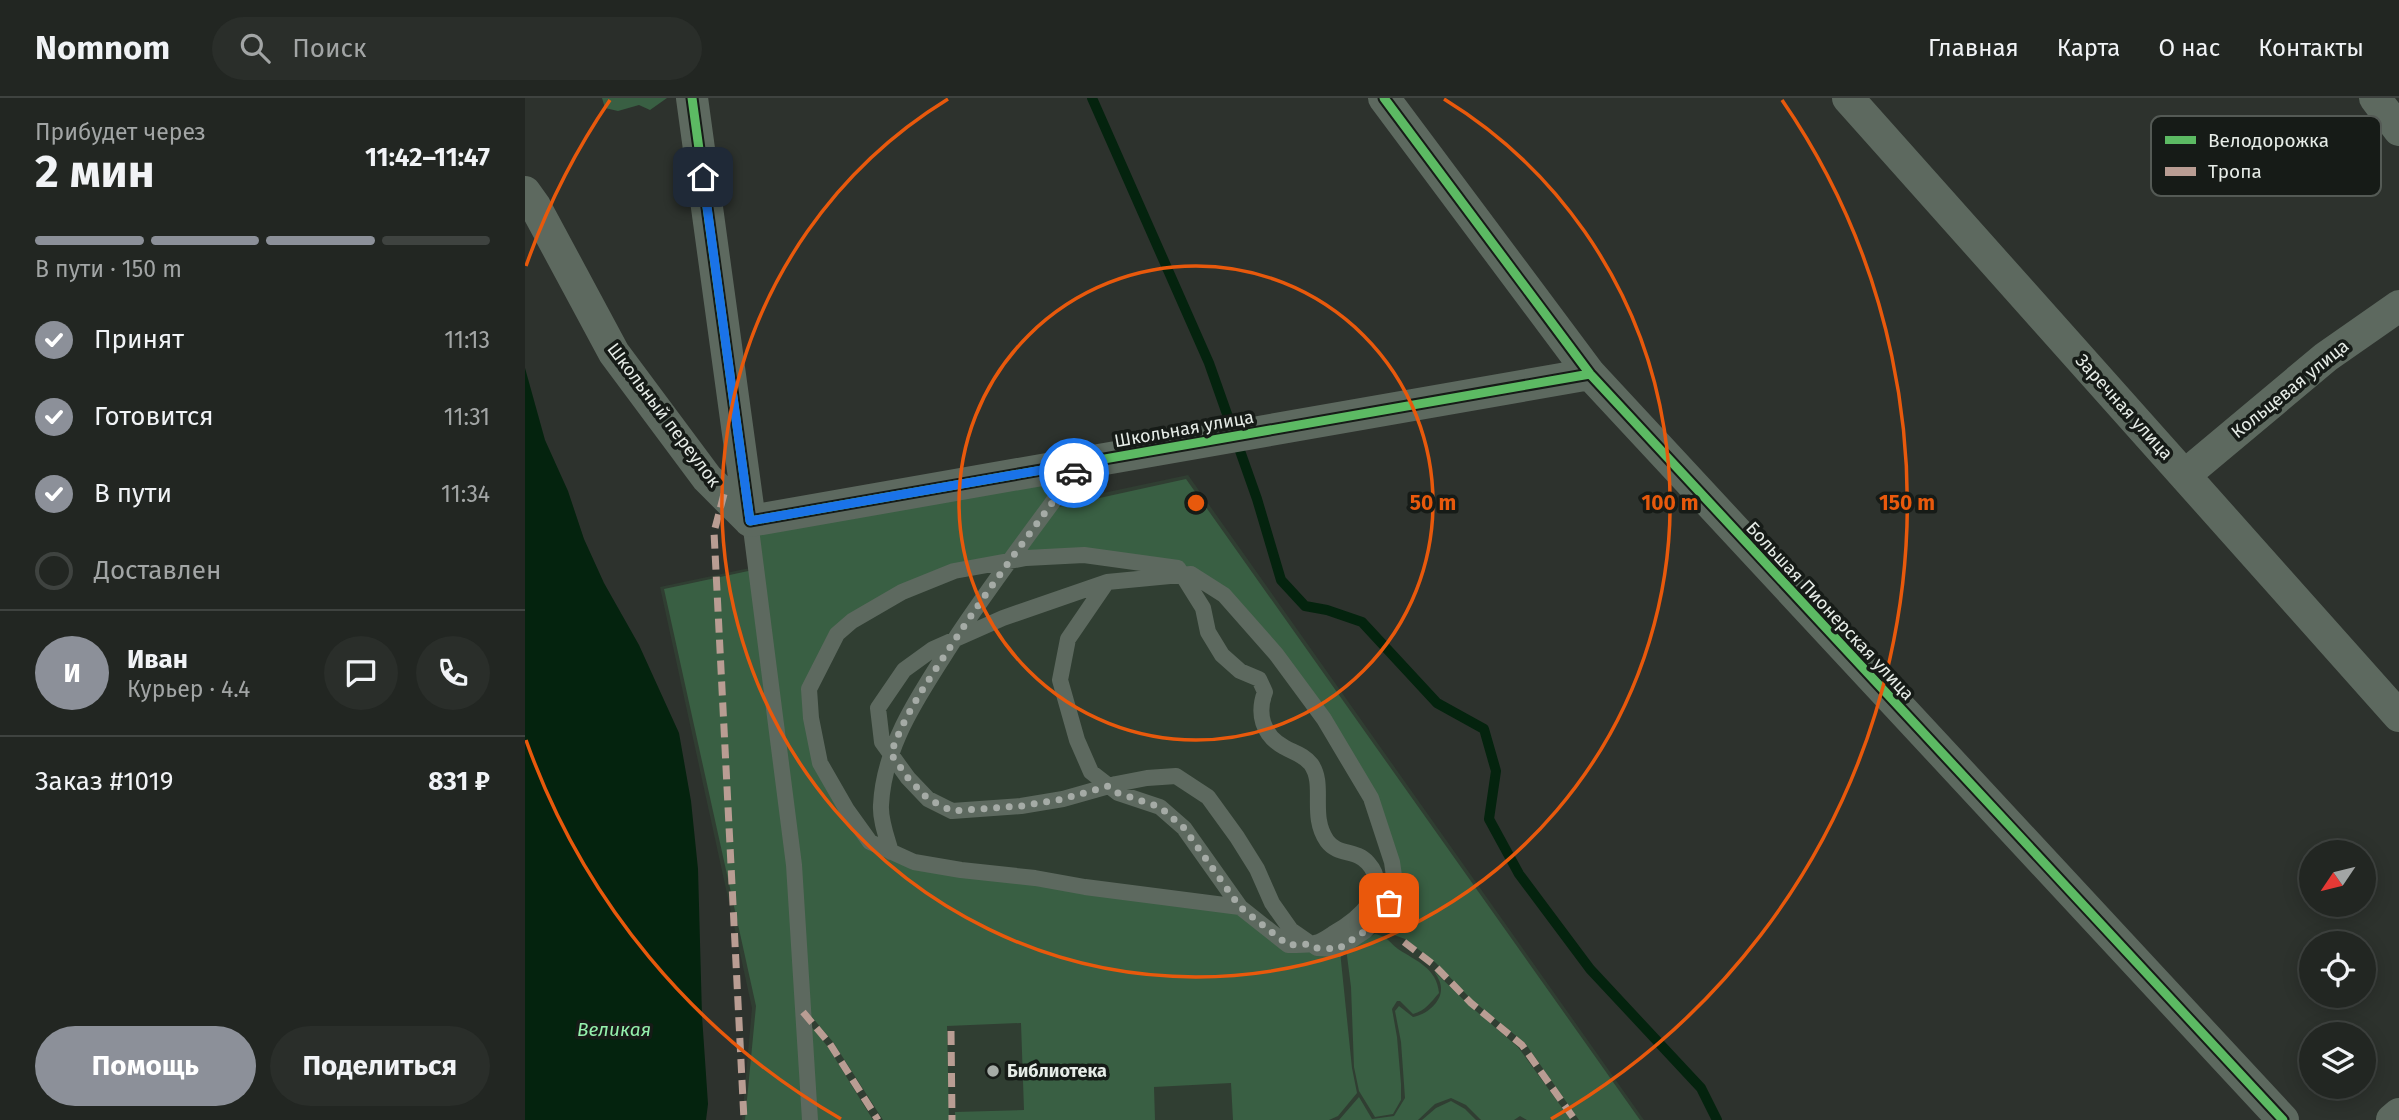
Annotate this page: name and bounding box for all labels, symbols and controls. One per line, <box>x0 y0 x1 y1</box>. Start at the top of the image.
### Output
search box <box>212 17 702 80</box>
text: Nomnom <box>35 28 170 68</box>
icon: search <box>236 29 274 67</box>
text: Поиск <box>292 33 367 64</box>
text: Главная <box>1928 34 2019 62</box>
text: Карта <box>2057 34 2120 62</box>
text: О нас <box>2158 34 2220 62</box>
text: Контакты <box>2258 34 2364 62</box>
legend <box>2151 116 2381 196</box>
text: Прибудет через <box>35 118 206 146</box>
text: Велодорожка <box>2208 129 2329 152</box>
text: 11:42–11:47 <box>365 142 490 173</box>
text: 2 мин <box>35 144 155 199</box>
pin <box>673 147 733 207</box>
icon: home <box>684 158 722 196</box>
text: Тропа <box>2208 160 2262 183</box>
text: В пути · 150 m <box>35 255 182 283</box>
icon: check <box>35 321 73 359</box>
text: Принят <box>94 324 184 355</box>
text: 11:13 <box>444 326 490 354</box>
street label: Кольцевая улица <box>2227 335 2353 443</box>
street label: Школьный переулок <box>603 338 726 492</box>
street label: Заречная улица <box>2071 350 2177 464</box>
icon: check <box>35 398 73 436</box>
text: Готовится <box>94 401 214 432</box>
text: 11:31 <box>444 403 490 431</box>
street label: Школьная улица <box>1113 406 1255 452</box>
courier <box>1039 438 1109 508</box>
icon: car <box>1055 454 1093 492</box>
icon: check <box>35 475 73 513</box>
text: В пути <box>94 478 172 509</box>
text: 11:34 <box>441 480 490 508</box>
text: 50 m <box>1410 490 1456 516</box>
text: 100 m <box>1641 490 1699 516</box>
text: 150 m <box>1879 490 1935 516</box>
centre of rings <box>1184 491 1208 515</box>
street label: Большая Пионерская улица <box>1741 517 1919 705</box>
text: Доставлен <box>94 555 221 586</box>
button: chat <box>324 636 398 710</box>
button: phone <box>416 636 490 710</box>
text: Иван <box>127 644 188 675</box>
text: И <box>63 658 81 689</box>
text: Курьер · 4.4 <box>127 675 250 703</box>
text: Заказ #1019 <box>35 766 173 797</box>
text: 831 ₽ <box>428 766 490 797</box>
north arrow <box>2299 840 2377 917</box>
map controls <box>2299 840 2376 1099</box>
pin <box>1359 873 1419 933</box>
icon: bag <box>1370 884 1408 922</box>
button: locate <box>2299 931 2376 1008</box>
water label: Великая <box>577 1018 651 1041</box>
button: layers <box>2299 1022 2376 1099</box>
button: Помощь <box>35 1026 256 1106</box>
button: Поделиться <box>270 1026 490 1106</box>
place label: Библиотека <box>1007 1060 1107 1082</box>
marker: Библиотека <box>985 1063 1001 1079</box>

